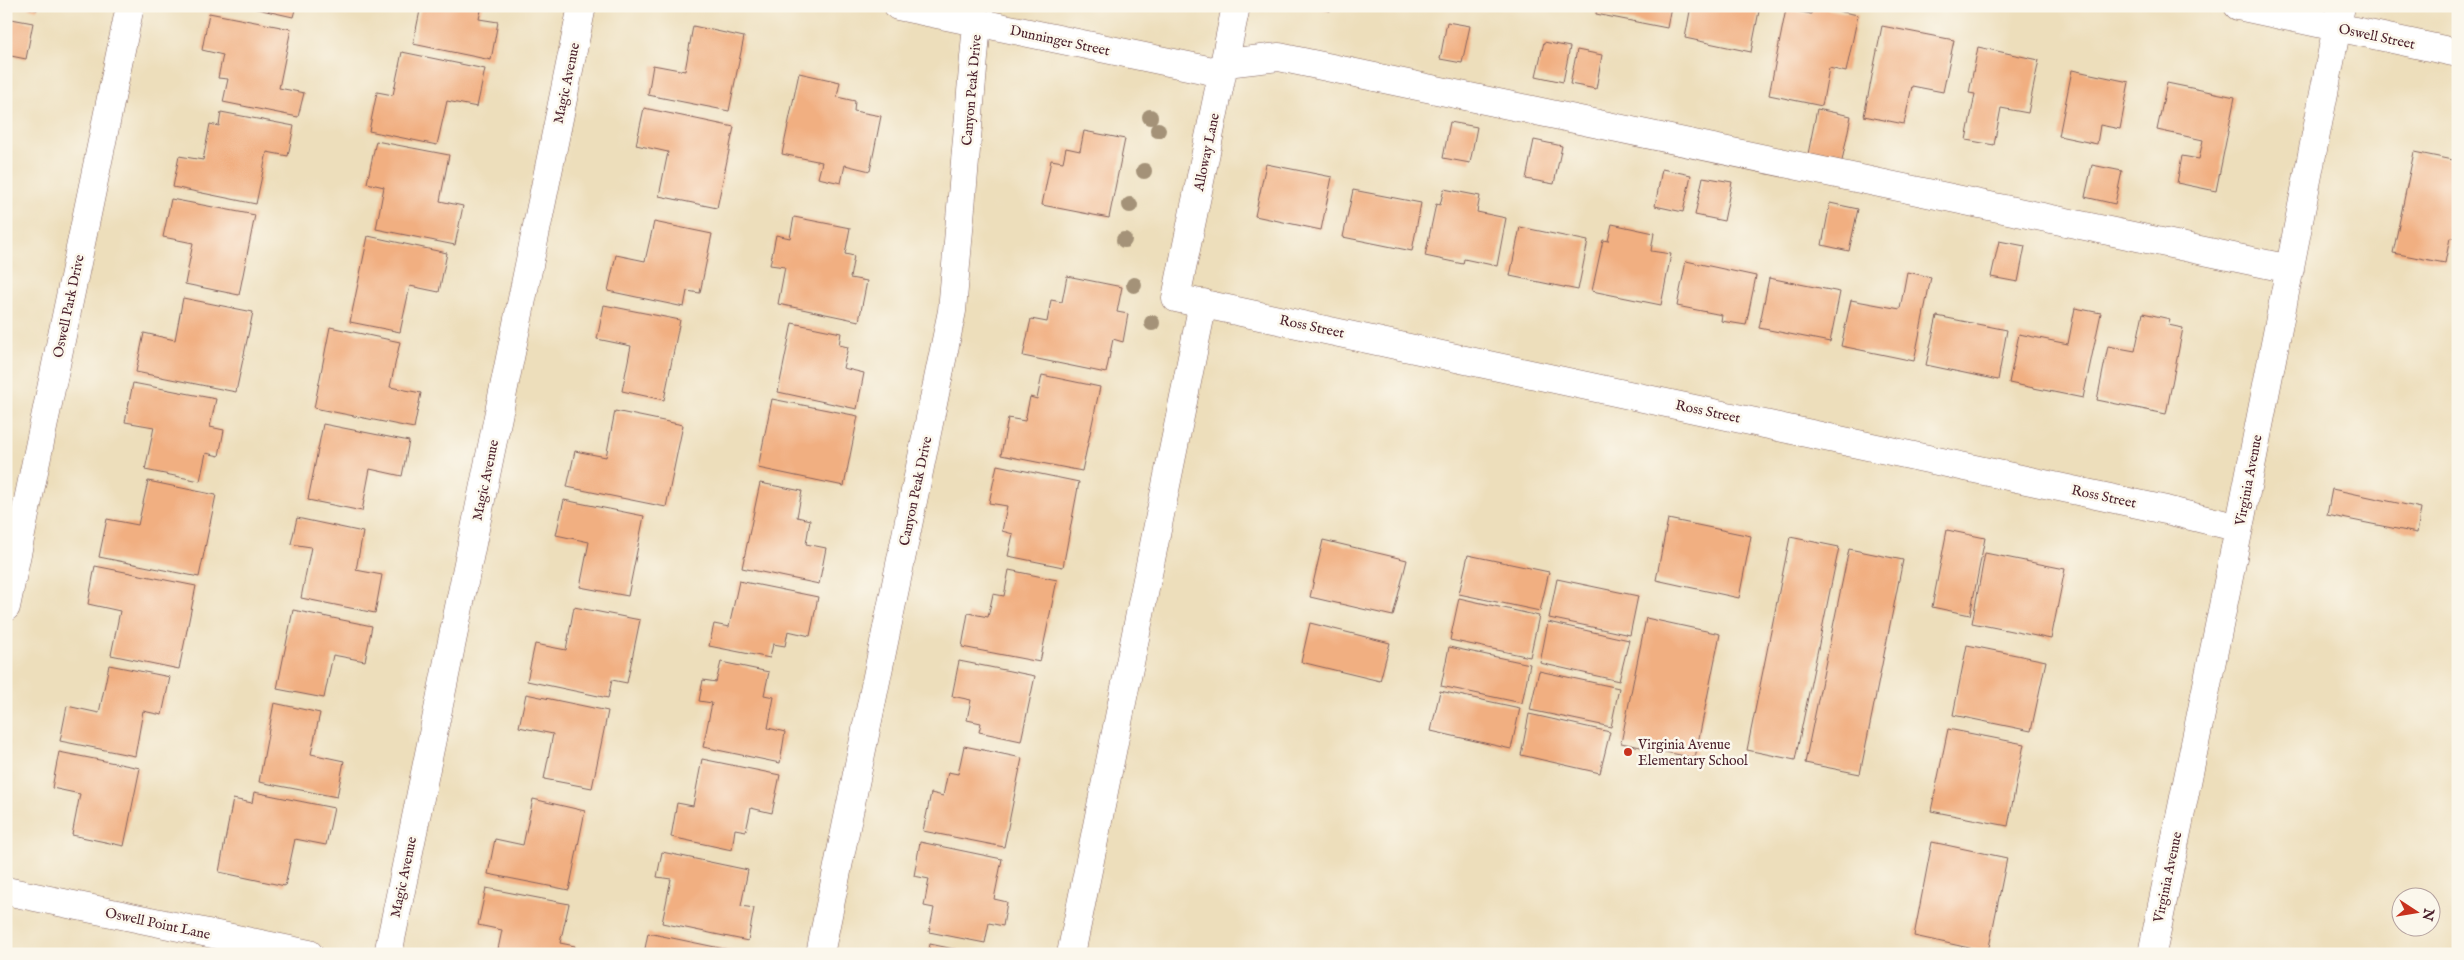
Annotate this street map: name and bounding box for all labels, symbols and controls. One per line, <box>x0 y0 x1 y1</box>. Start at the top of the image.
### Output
street label: Oswell Street <box>2337 20 2417 54</box>
street label: Dunninger Street <box>1008 22 1112 60</box>
street label: Canyon Peak Drive <box>958 33 986 146</box>
street label: Magic Avenue <box>550 41 584 125</box>
street label: Alloway Lane <box>1190 111 1224 194</box>
street label: Oswell Park Drive <box>49 252 89 359</box>
street label: Ross Street <box>1278 311 1346 343</box>
street label: Ross Street <box>1674 396 1742 428</box>
street label: Virginia Avenue <box>2231 433 2267 528</box>
street label: Canyon Peak Drive <box>896 434 936 548</box>
street label: Magic Avenue <box>469 438 503 522</box>
street label: Ross Street <box>2070 481 2138 513</box>
place label: Virginia Avenue Elementary School <box>1637 736 1748 770</box>
marker: Virginia Avenue Elementary School <box>1622 746 1634 758</box>
street label: Virginia Avenue <box>2149 830 2187 925</box>
street label: Magic Avenue <box>387 835 421 919</box>
north arrow <box>2392 888 2442 938</box>
street label: Oswell Point Lane <box>104 904 213 944</box>
text: N <box>2418 906 2438 922</box>

